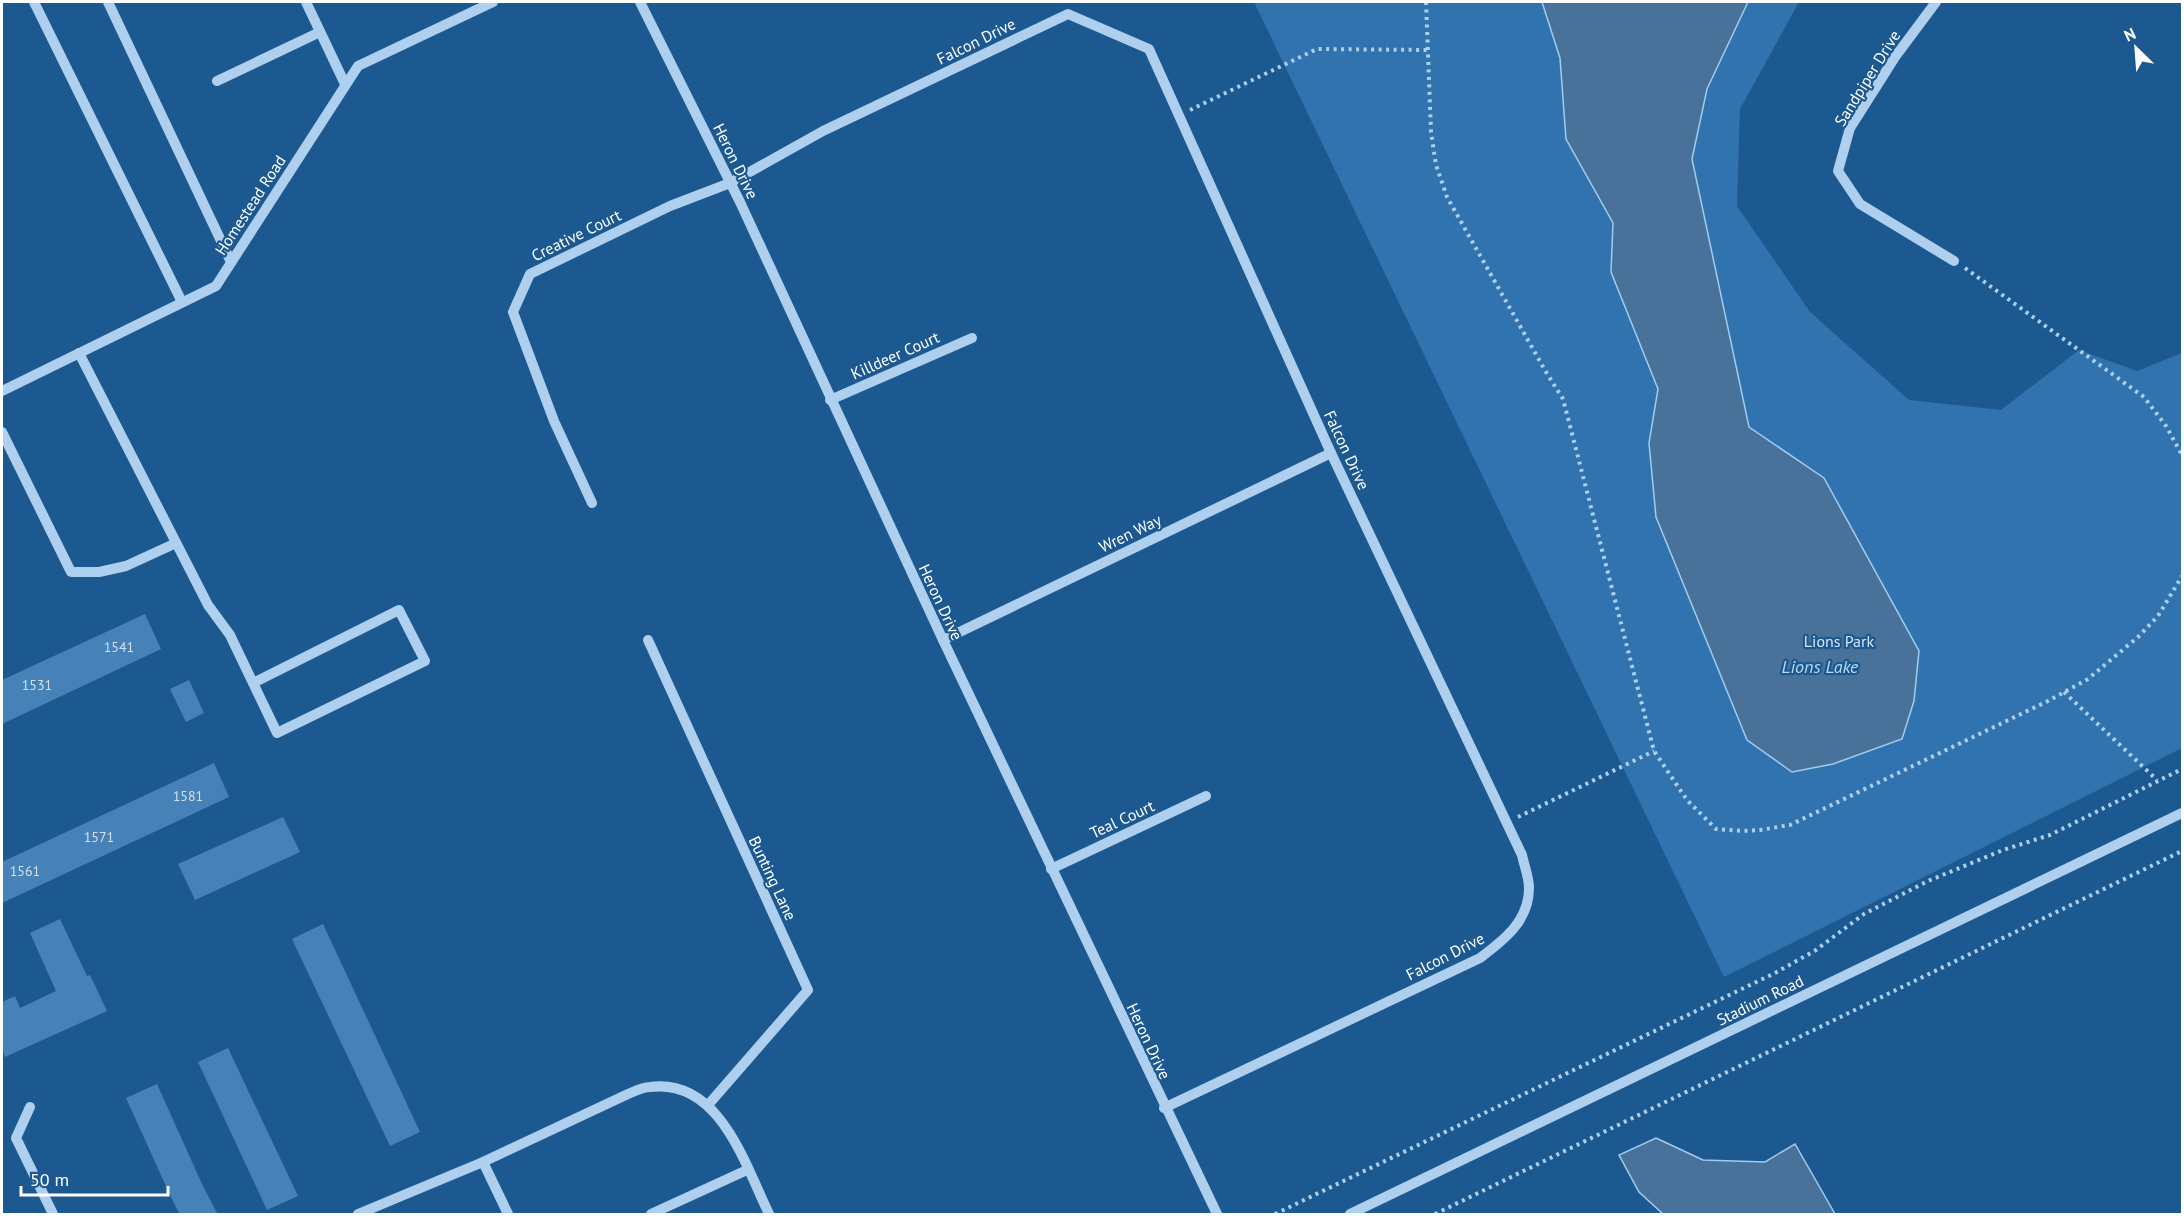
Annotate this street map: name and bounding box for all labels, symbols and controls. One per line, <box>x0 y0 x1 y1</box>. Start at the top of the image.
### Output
street label: Falcon Drive <box>933 13 1019 69</box>
north arrow <box>2106 18 2166 78</box>
text: N <box>2121 23 2139 46</box>
street label: Sandpiper Drive <box>1830 26 1904 130</box>
street label: Heron Drive <box>709 120 763 202</box>
street label: Homestead Road <box>210 151 290 259</box>
street label: Creative Court <box>528 204 625 265</box>
street label: Killdeer Court <box>848 326 943 383</box>
street label: Falcon Drive <box>1320 407 1374 493</box>
street label: Wren Way <box>1096 509 1165 557</box>
street label: Heron Drive <box>915 561 967 643</box>
park label: Lions Park <box>1804 631 1874 651</box>
house number: 1541 <box>104 638 134 656</box>
water label: Lions Lake <box>1782 655 1859 678</box>
house number: 1531 <box>22 676 52 694</box>
house number: 1581 <box>173 787 203 805</box>
street label: Teal Court <box>1087 795 1158 843</box>
house number: 1571 <box>84 828 114 846</box>
street label: Bunting Lane <box>745 833 801 923</box>
house number: 1561 <box>10 862 40 880</box>
street label: Falcon Drive <box>1403 928 1487 984</box>
street label: Stadium Road <box>1713 970 1807 1030</box>
street label: Heron Drive <box>1123 1000 1175 1082</box>
scale bar <box>21 1159 168 1197</box>
text: 50 m <box>30 1168 69 1191</box>

